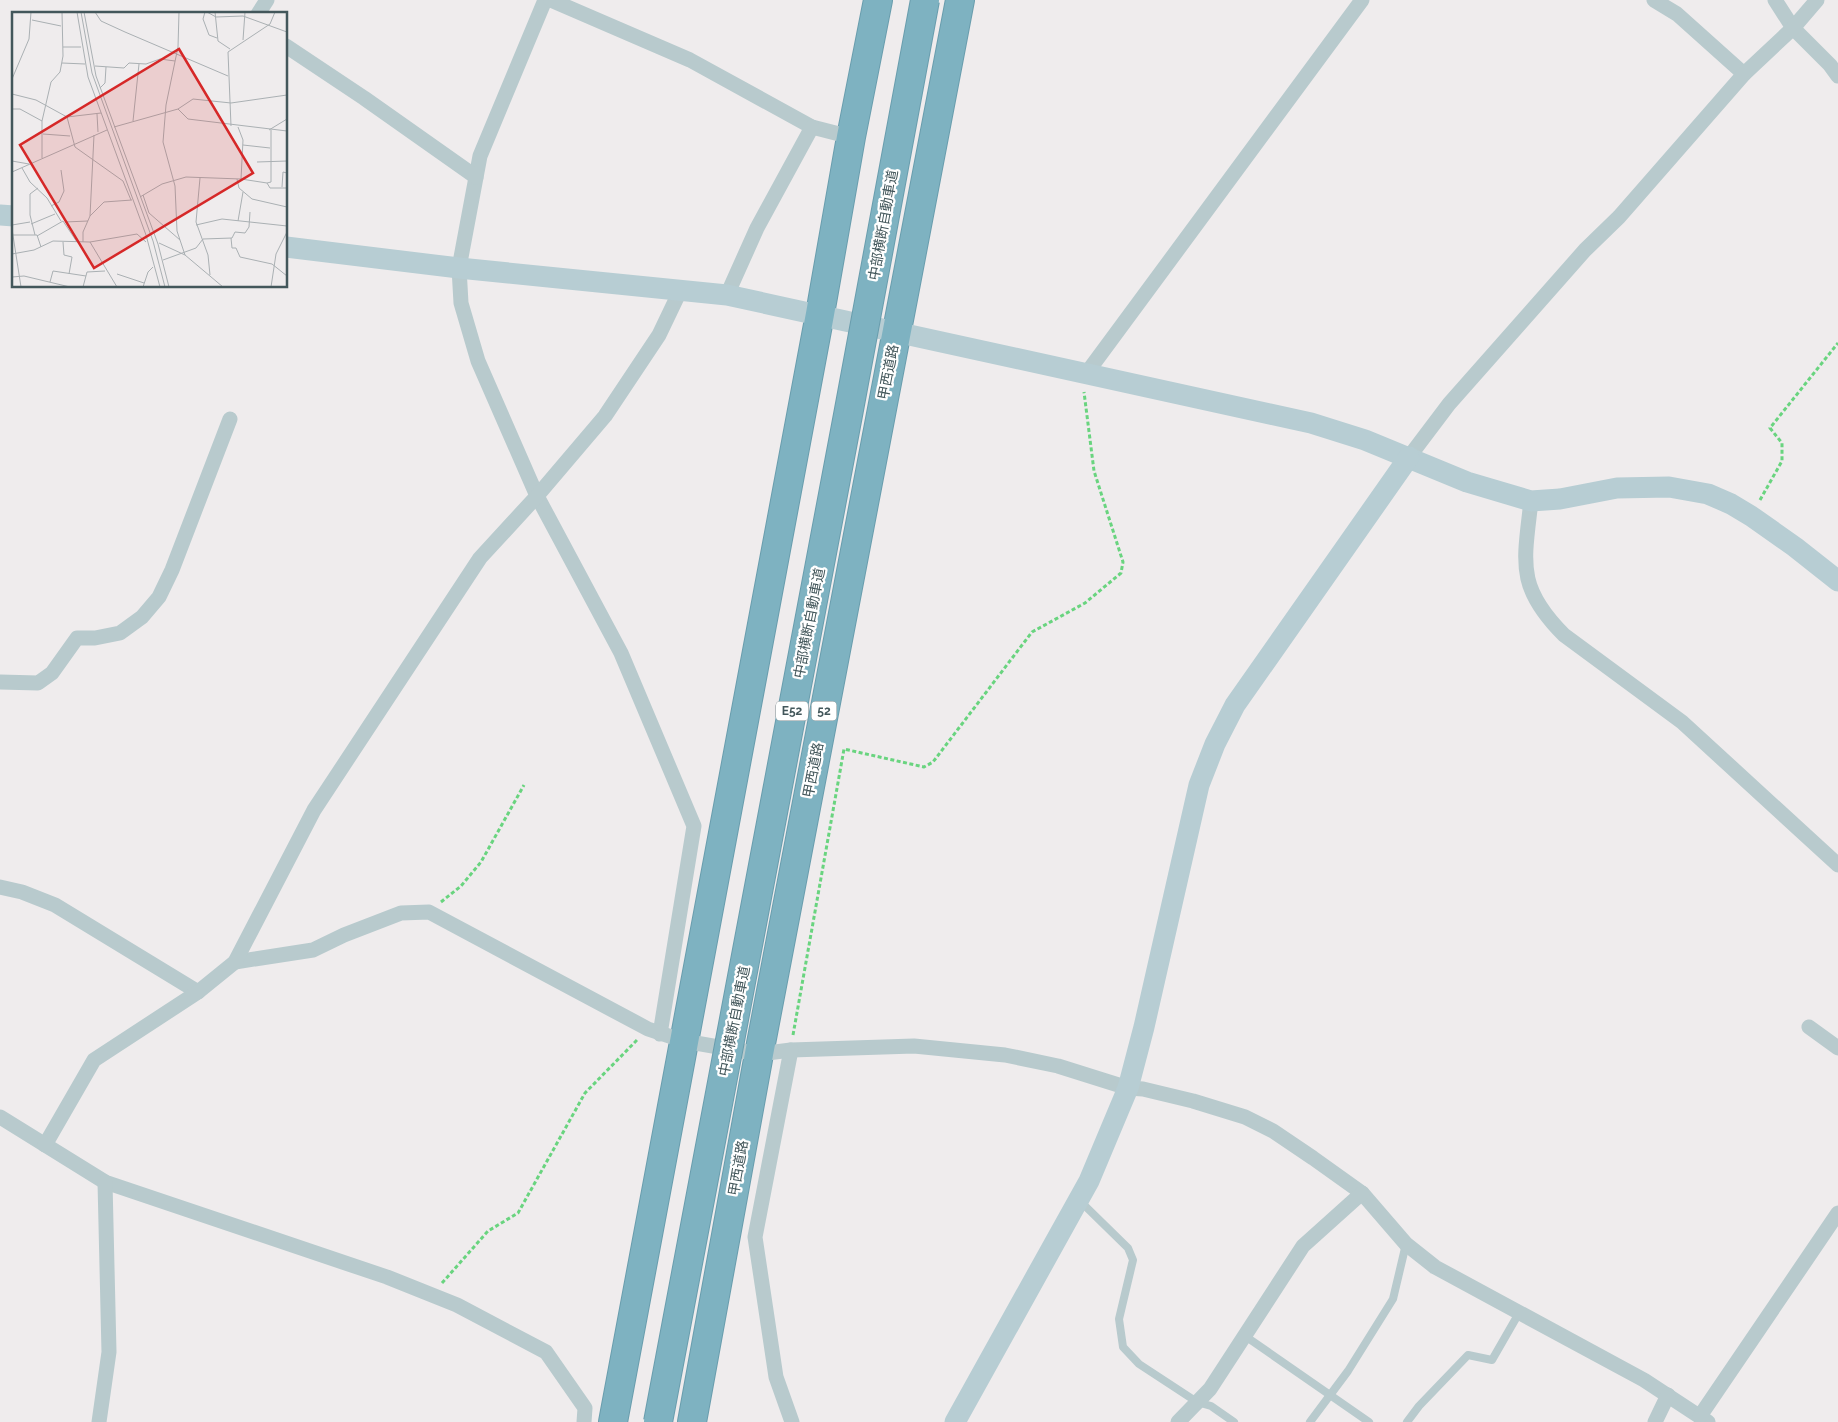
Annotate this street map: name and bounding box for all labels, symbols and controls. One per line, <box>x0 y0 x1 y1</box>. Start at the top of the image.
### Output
inset map <box>12 12 288 288</box>
street label: 中部横断自動車道 <box>865 168 901 282</box>
street label: 甲西道路 <box>875 343 901 401</box>
street label: 中部横断自動車道 <box>790 567 828 679</box>
road number: E52 <box>776 701 808 720</box>
road number: 52 <box>812 701 836 720</box>
street label: 甲西道路 <box>800 741 826 799</box>
street label: 中部横断自動車道 <box>715 965 753 1077</box>
street label: 甲西道路 <box>725 1139 751 1197</box>

